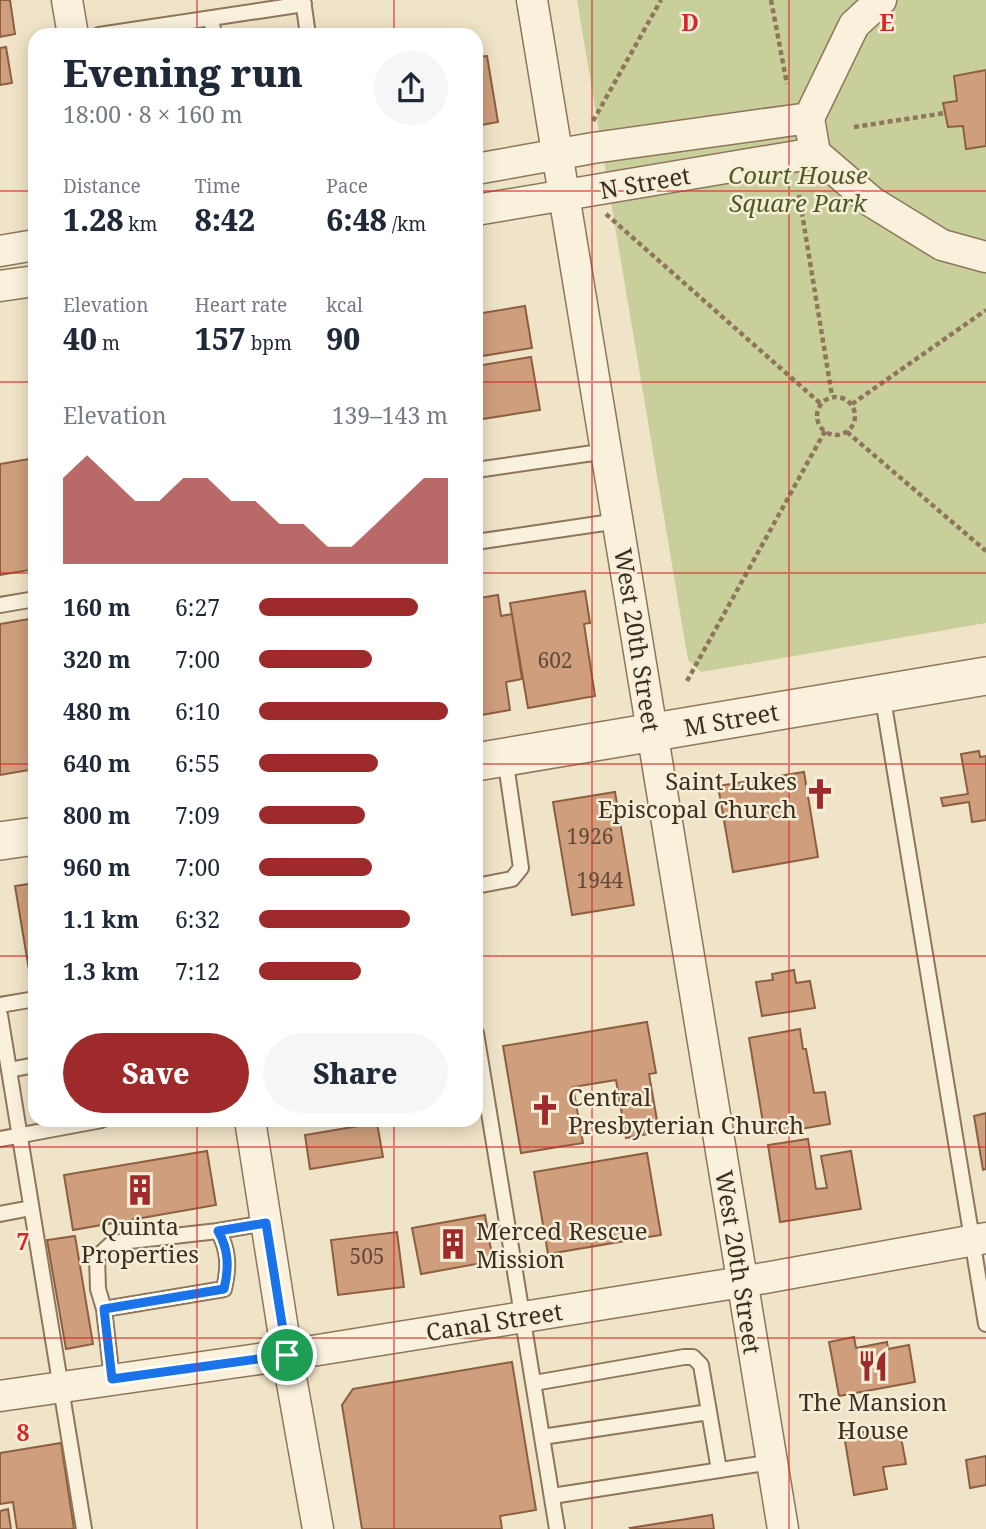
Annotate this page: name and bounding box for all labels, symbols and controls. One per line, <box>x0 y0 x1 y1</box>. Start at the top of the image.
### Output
text: D <box>681 6 699 38</box>
text: E <box>879 6 895 38</box>
text: Evening run <box>63 46 303 98</box>
button: share <box>374 51 448 125</box>
text: 18:00 · 8 × 160 m <box>63 98 243 130</box>
street label: N Street <box>597 158 693 206</box>
park label: Court House Square Park <box>728 158 868 219</box>
text: Distance <box>63 173 141 199</box>
text: Time <box>195 173 241 199</box>
text: Pace <box>326 173 368 199</box>
text: 1.28 <box>63 199 123 240</box>
text: 8:42 <box>195 199 255 240</box>
text: 6:48 <box>326 199 387 240</box>
text: km <box>123 211 157 237</box>
text: /km <box>387 211 426 237</box>
text: Elevation <box>63 292 149 318</box>
text: Heart rate <box>195 292 287 318</box>
text: kcal <box>326 292 363 318</box>
text: 40 <box>63 318 97 359</box>
text: 157 <box>195 318 246 359</box>
text: 90 <box>326 318 360 359</box>
text: m <box>97 330 120 356</box>
text: bpm <box>246 330 292 356</box>
text: Elevation <box>63 399 167 431</box>
text: 139–143 m <box>332 399 448 431</box>
street label: West 20th Street <box>607 546 669 734</box>
text: 160 m <box>63 591 131 623</box>
text: 6:27 <box>175 591 220 623</box>
text: 320 m <box>63 643 131 675</box>
text: 7:00 <box>175 643 220 675</box>
house number: 602 <box>537 646 573 674</box>
street label: M Street <box>681 694 781 744</box>
text: 480 m <box>63 695 131 727</box>
text: 6:10 <box>175 695 220 727</box>
text: 640 m <box>63 747 131 779</box>
text: 6:55 <box>175 747 220 779</box>
place label: Saint Lukes Episcopal Church <box>598 764 797 825</box>
church icon: Saint Lukes Episcopal Church <box>803 777 837 811</box>
text: 800 m <box>63 799 131 831</box>
text: 7:09 <box>175 799 220 831</box>
house number: 1926 <box>567 822 613 850</box>
text: 960 m <box>63 851 131 883</box>
text: 7:00 <box>175 851 220 883</box>
house number: 1944 <box>577 866 624 894</box>
text: 1.1 km <box>63 903 139 935</box>
text: 6:32 <box>175 903 220 935</box>
text: 1.3 km <box>63 955 139 987</box>
text: 7:12 <box>175 955 220 987</box>
button: Save <box>63 1033 249 1113</box>
button: Share <box>263 1033 448 1113</box>
place label: Central Presbyterian Church <box>568 1080 804 1141</box>
church icon: Central Presbyterian Church <box>528 1093 562 1127</box>
street label: West 20th Street <box>708 1168 770 1356</box>
building icon: Quinta Properties <box>123 1173 157 1207</box>
place label: Quinta Properties <box>81 1209 199 1270</box>
place label: Merced Rescue Mission <box>476 1214 648 1275</box>
text: 7 <box>17 1225 30 1257</box>
building icon: Merced Rescue Mission <box>436 1227 470 1261</box>
house number: 505 <box>349 1242 385 1270</box>
street label: Canal Street <box>423 1294 565 1348</box>
pin <box>257 1325 317 1385</box>
icon: arrive <box>268 1336 306 1374</box>
restaurant icon: The Mansion House <box>856 1349 890 1383</box>
place label: The Mansion House <box>799 1385 947 1446</box>
text: 8 <box>17 1416 30 1448</box>

